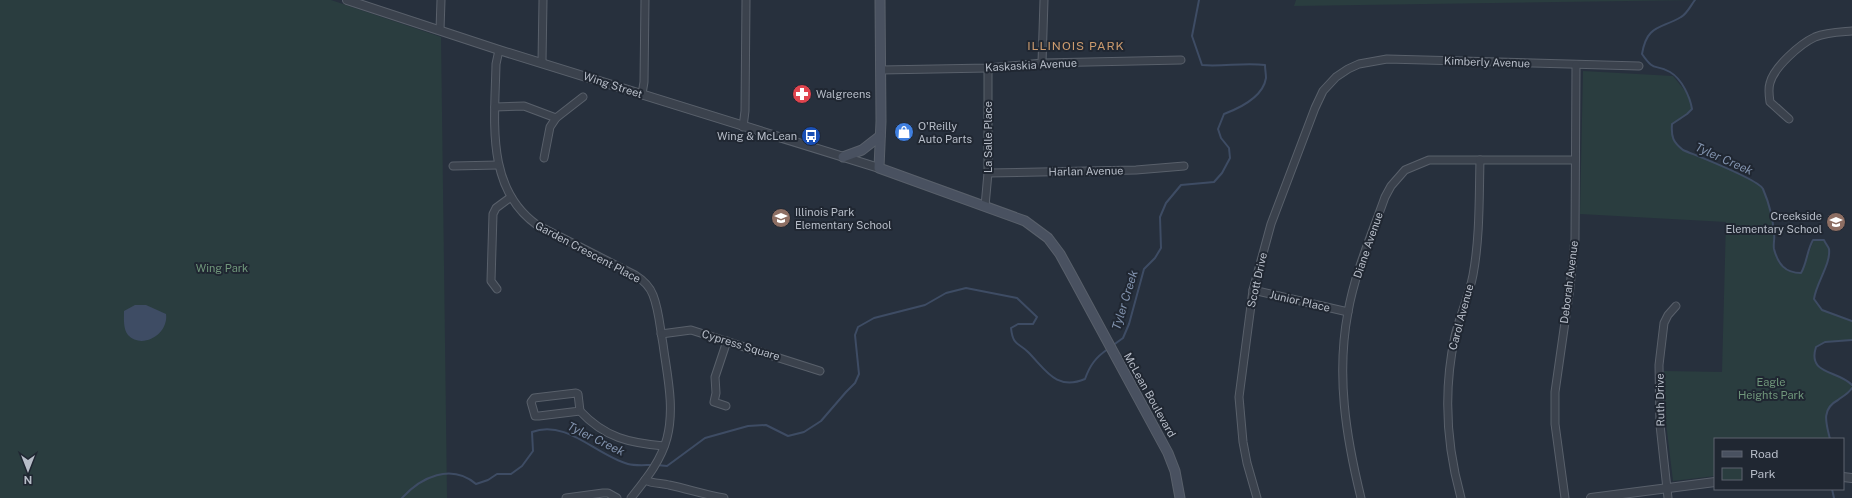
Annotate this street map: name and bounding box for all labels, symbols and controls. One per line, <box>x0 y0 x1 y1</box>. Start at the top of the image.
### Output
district label: ILLINOIS PARK <box>1027 39 1125 53</box>
street label: Kimberly Avenue <box>1444 54 1530 70</box>
street label: Kaskaskia Avenue <box>985 57 1077 73</box>
street label: Wing Street <box>582 70 644 100</box>
pharmacy icon: Walgreens <box>791 83 813 105</box>
place label: Walgreens <box>816 88 871 100</box>
street label: La Salle Place <box>982 101 994 173</box>
place label: O'Reilly Auto Parts <box>918 120 972 145</box>
shop icon: O'Reilly Auto Parts <box>893 121 915 143</box>
bus stop icon: Wing & McLean <box>800 125 822 147</box>
place label: Wing & McLean <box>717 130 797 142</box>
water label: Tyler Creek <box>1693 140 1755 178</box>
street label: Harlan Avenue <box>1048 164 1124 178</box>
place label: Illinois Park Elementary School <box>795 206 892 231</box>
school or university icon: Illinois Park Elementary School <box>770 207 792 229</box>
street label: Diane Avenue <box>1351 210 1385 280</box>
place label: Creekside Elementary School <box>1725 210 1822 235</box>
school or university icon: Creekside Elementary School <box>1825 211 1847 233</box>
street label: Garden Crescent Place <box>533 219 643 285</box>
street label: Deborah Avenue <box>1558 240 1580 324</box>
street label: Scott Drive <box>1245 251 1269 309</box>
park label: Wing Park <box>196 262 248 274</box>
water label: Tyler Creek <box>1109 268 1141 332</box>
street label: Carol Avenue <box>1446 283 1476 351</box>
street label: Junior Place <box>1269 288 1331 314</box>
street label: Cypress Square <box>701 327 781 363</box>
street label: McLean Boulevard <box>1122 351 1178 439</box>
street label: Ruth Drive <box>1654 373 1666 427</box>
park label: Eagle Heights Park <box>1738 376 1804 401</box>
water label: Tyler Creek <box>565 419 627 459</box>
legend <box>1714 438 1844 490</box>
text: Road <box>1750 447 1778 461</box>
north arrow <box>8 450 48 490</box>
text: Park <box>1750 467 1776 481</box>
text: N <box>24 474 32 486</box>

